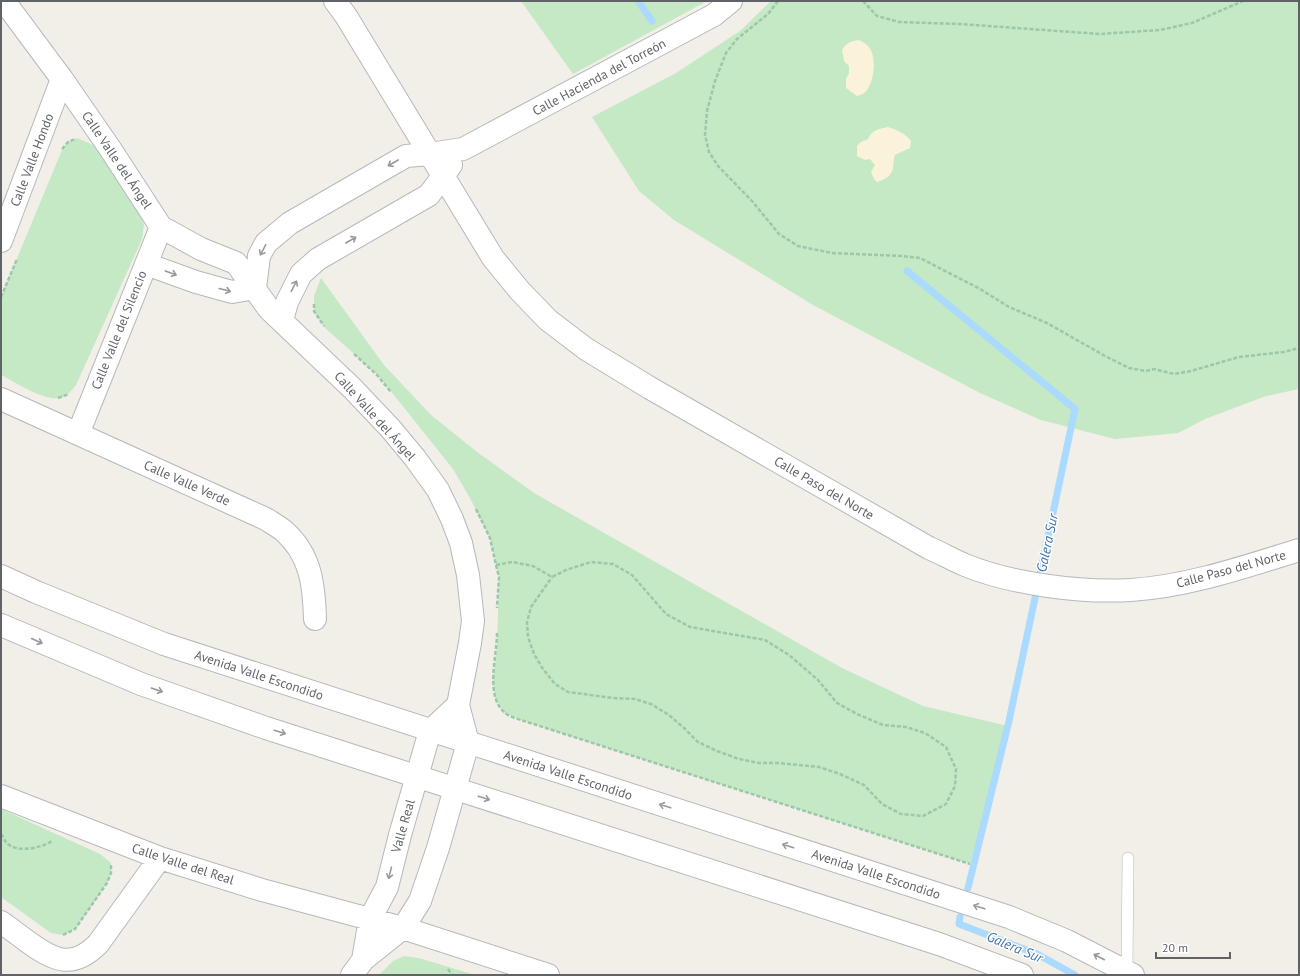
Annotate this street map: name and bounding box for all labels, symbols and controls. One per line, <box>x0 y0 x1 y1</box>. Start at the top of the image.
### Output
street label: Calle Hacienda del Torreón <box>529 35 669 119</box>
street label: Calle Valle del Ángel <box>78 108 156 212</box>
street label: Calle Valle Hondo <box>6 111 58 209</box>
one-way arrow <box>388 160 400 167</box>
one-way arrow <box>345 235 357 243</box>
one-way arrow <box>258 244 266 256</box>
street label: Calle Valle del Silencio <box>87 268 151 392</box>
one-way arrow <box>164 269 176 277</box>
one-way arrow <box>291 281 298 293</box>
one-way arrow <box>218 287 231 295</box>
street label: Calle Valle del Ángel <box>330 368 420 464</box>
street label: Calle Paso del Norte <box>771 452 877 524</box>
street label: Calle Valle Verde <box>141 456 233 510</box>
water label: Galera Sur <box>1032 511 1062 574</box>
street label: Calle Paso del Norte <box>1174 546 1288 592</box>
one-way arrow <box>30 637 42 645</box>
street label: Avenida Valle Escondido <box>192 646 326 704</box>
one-way arrow <box>151 686 163 694</box>
one-way arrow <box>273 729 286 736</box>
street label: Avenida Valle Escondido <box>501 746 635 804</box>
one-way arrow <box>477 795 490 802</box>
street label: Valle Real <box>387 797 419 856</box>
one-way arrow <box>658 802 671 809</box>
street label: Calle Valle del Real <box>130 839 237 889</box>
one-way arrow <box>782 842 795 849</box>
street label: Avenida Valle Escondido <box>809 845 943 903</box>
one-way arrow <box>386 866 394 879</box>
one-way arrow <box>973 903 985 911</box>
water label: Galera Sur <box>984 927 1047 967</box>
scale bar <box>1156 934 1230 960</box>
text: 20 m <box>1162 940 1188 955</box>
one-way arrow <box>1093 953 1105 960</box>

